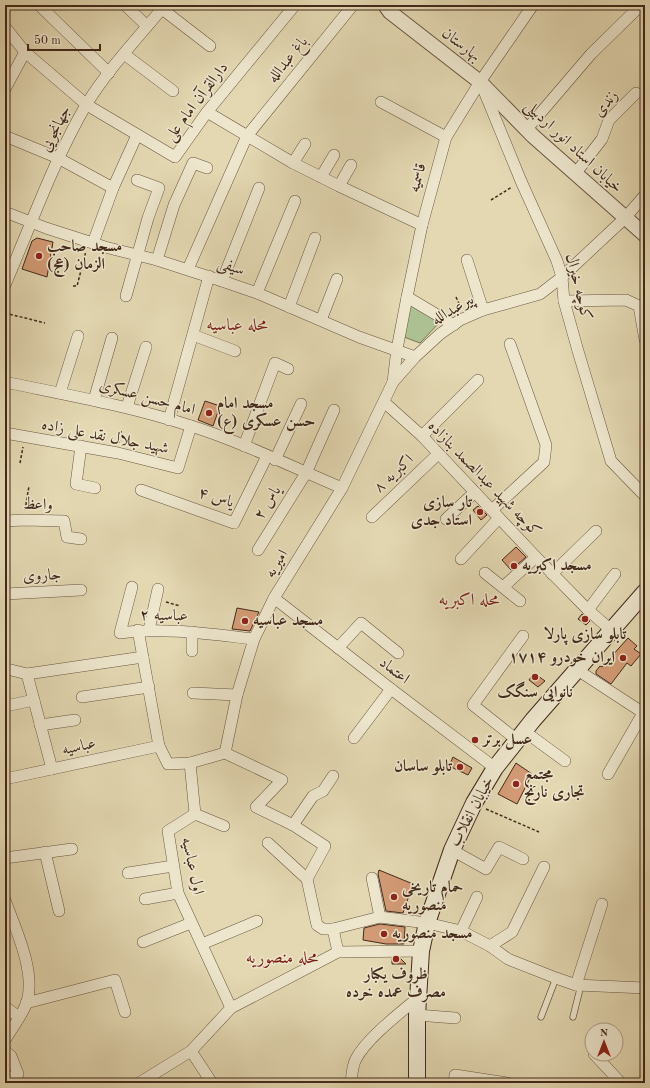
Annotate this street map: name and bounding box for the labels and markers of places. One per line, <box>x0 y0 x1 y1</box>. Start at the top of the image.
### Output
place label: مسجد صاحب الزمان (عج) <box>47 238 122 277</box>
marker: مسجد صاحب الزمان (عج) <box>34 251 44 261</box>
place label: مسجد امام حسن عسکری (ع) <box>217 395 315 434</box>
marker: مسجد امام حسن عسکری (ع) <box>204 408 214 418</box>
place label: تار سازی استاد جدی <box>411 494 473 529</box>
marker: تار سازی استاد جدی <box>475 507 485 517</box>
place label: مسجد اکبریه <box>522 557 592 575</box>
marker: مسجد اکبریه <box>509 561 519 571</box>
place label: مسجد عباسیه <box>253 612 323 629</box>
marker: تابلو سازی پارلا <box>580 614 590 624</box>
marker: مسجد عباسیه <box>240 616 250 626</box>
place label: تابلو سازی پارلا <box>544 625 627 646</box>
place label: ایران خودرو ۱۷۱۴ <box>509 650 615 667</box>
marker: ایران خودرو ۱۷۱۴ <box>618 653 628 663</box>
marker: نانوایی سنگک <box>530 672 540 682</box>
place label: نانوایی سنگک <box>497 681 573 702</box>
place label: عسل برتر <box>481 732 532 750</box>
marker: عسل برتر <box>470 735 480 745</box>
place label: تابلو ساسان <box>394 758 453 776</box>
marker: تابلو ساسان <box>455 762 465 772</box>
place label: مجتمع تجاری نارنج <box>524 767 584 805</box>
marker: مجتمع تجاری نارنج <box>511 779 521 789</box>
place label: حمام تاریخی منصوریه <box>402 879 463 915</box>
marker: حمام تاریخی منصوریه <box>389 892 399 902</box>
place label: مسجد منصوریه <box>392 926 473 943</box>
marker: مسجد منصوریه <box>379 929 389 939</box>
marker: ظروف یکبار مصرف عمده خرده <box>391 954 401 964</box>
place label: ظروف یکبار مصرف عمده خرده <box>346 966 446 1003</box>

